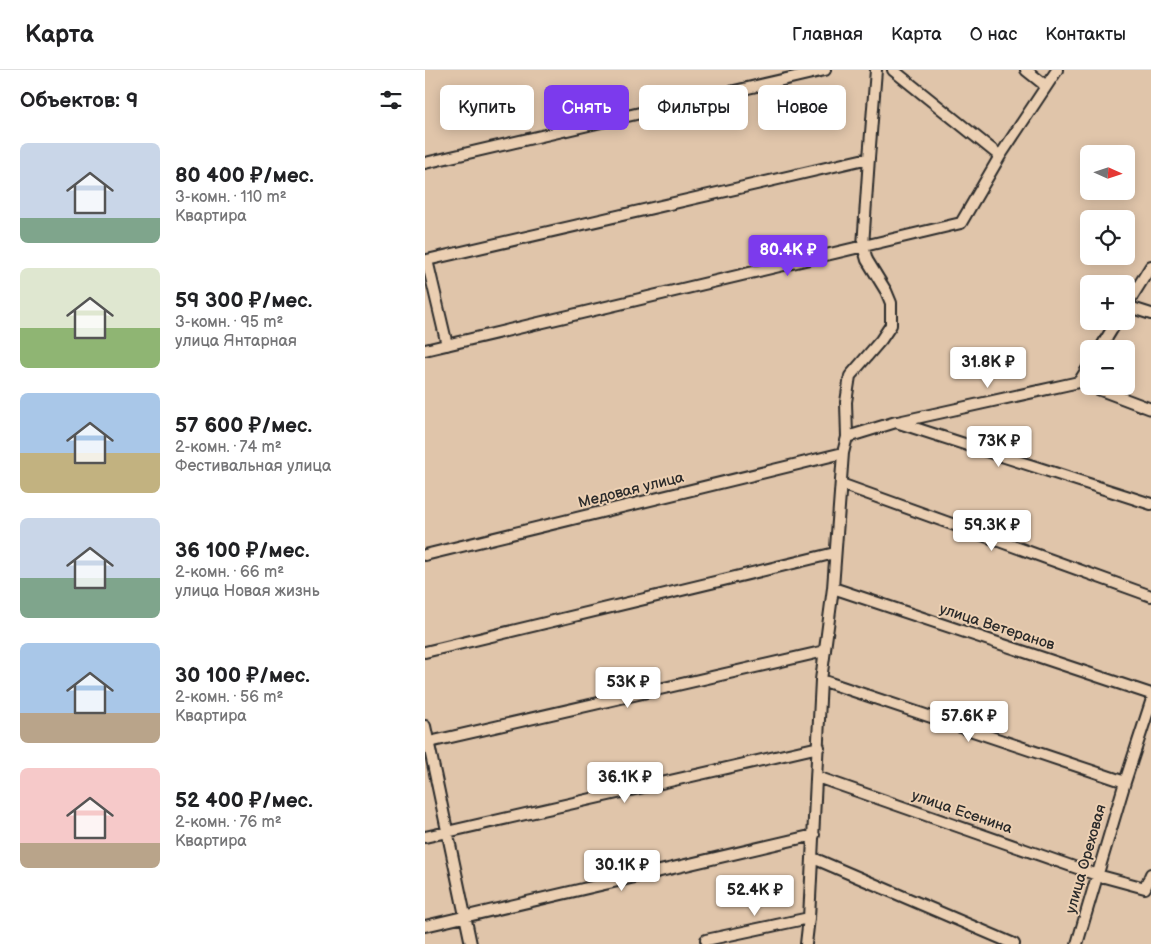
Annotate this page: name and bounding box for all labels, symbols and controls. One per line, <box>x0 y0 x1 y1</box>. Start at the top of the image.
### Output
text: Карта <box>25 20 94 49</box>
text: Главная <box>792 24 863 45</box>
text: Карта <box>891 24 942 45</box>
text: О нас <box>970 24 1017 45</box>
text: Контакты <box>1045 24 1126 45</box>
chip: Купить <box>440 85 534 130</box>
chip: Снять <box>544 85 629 130</box>
chip: Фильтры <box>639 85 748 130</box>
chip: Новое <box>758 85 846 130</box>
icon: filters <box>377 86 405 114</box>
text: Объектов: 9 <box>20 88 138 113</box>
north arrow <box>1080 145 1135 200</box>
map controls <box>1080 145 1135 395</box>
icon: home <box>60 163 120 223</box>
text: 80 400 ₽/мес. <box>175 163 314 188</box>
text: 3-комн. · 110 m² <box>175 188 287 207</box>
text: Квартира <box>175 207 247 226</box>
button: locate <box>1080 210 1135 265</box>
pin: 80.4K ₽ <box>742 234 834 277</box>
text: 80.4K ₽ <box>759 241 817 260</box>
button: + <box>1080 275 1135 330</box>
icon: home <box>60 288 120 348</box>
text: 59 300 ₽/мес. <box>175 288 312 313</box>
text: 3-комн. · 95 m² <box>175 313 283 332</box>
text: улица Янтарная <box>175 332 297 351</box>
button: − <box>1080 340 1135 395</box>
pin: 31.8K ₽ <box>942 346 1034 389</box>
text: 31.8K ₽ <box>961 353 1015 372</box>
icon: home <box>60 413 120 473</box>
text: 57 600 ₽/мес. <box>175 413 312 438</box>
pin: 73K ₽ <box>964 426 1034 468</box>
text: 73K ₽ <box>978 432 1020 451</box>
text: 2-комн. · 74 m² <box>175 438 282 457</box>
text: Фестивальная улица <box>175 457 331 476</box>
street label: Медовая улица <box>576 468 686 512</box>
pin: 59.3K ₽ <box>946 510 1038 552</box>
text: 59.3K ₽ <box>964 516 1020 535</box>
icon: home <box>60 538 120 598</box>
text: 36 100 ₽/мес. <box>175 538 310 563</box>
text: 2-комн. · 66 m² <box>175 563 284 582</box>
text: улица Новая жизнь <box>175 582 320 601</box>
street label: улица Ветеранов <box>937 599 1057 655</box>
icon: home <box>60 663 120 723</box>
text: 30 100 ₽/мес. <box>175 663 310 688</box>
pin: 53K ₽ <box>593 666 663 709</box>
text: 53K ₽ <box>606 673 650 692</box>
text: 2-комн. · 56 m² <box>175 688 283 707</box>
pin: 57.6K ₽ <box>923 700 1015 743</box>
text: Квартира <box>175 707 247 726</box>
text: 57.6K ₽ <box>941 707 997 726</box>
pin: 36.1K ₽ <box>579 762 671 804</box>
text: 36.1K ₽ <box>598 768 652 787</box>
street label: улица Есенина <box>909 786 1015 838</box>
icon: home <box>60 788 120 848</box>
text: 52 400 ₽/мес. <box>175 788 313 813</box>
street label: улица Ореховая <box>1061 802 1111 916</box>
text: 2-комн. · 76 m² <box>175 813 282 832</box>
text: Квартира <box>175 832 247 851</box>
pin: 30.1K ₽ <box>576 850 668 892</box>
text: 30.1K ₽ <box>595 856 649 875</box>
pin: 52.4K ₽ <box>709 874 801 917</box>
text: 52.4K ₽ <box>727 881 783 900</box>

